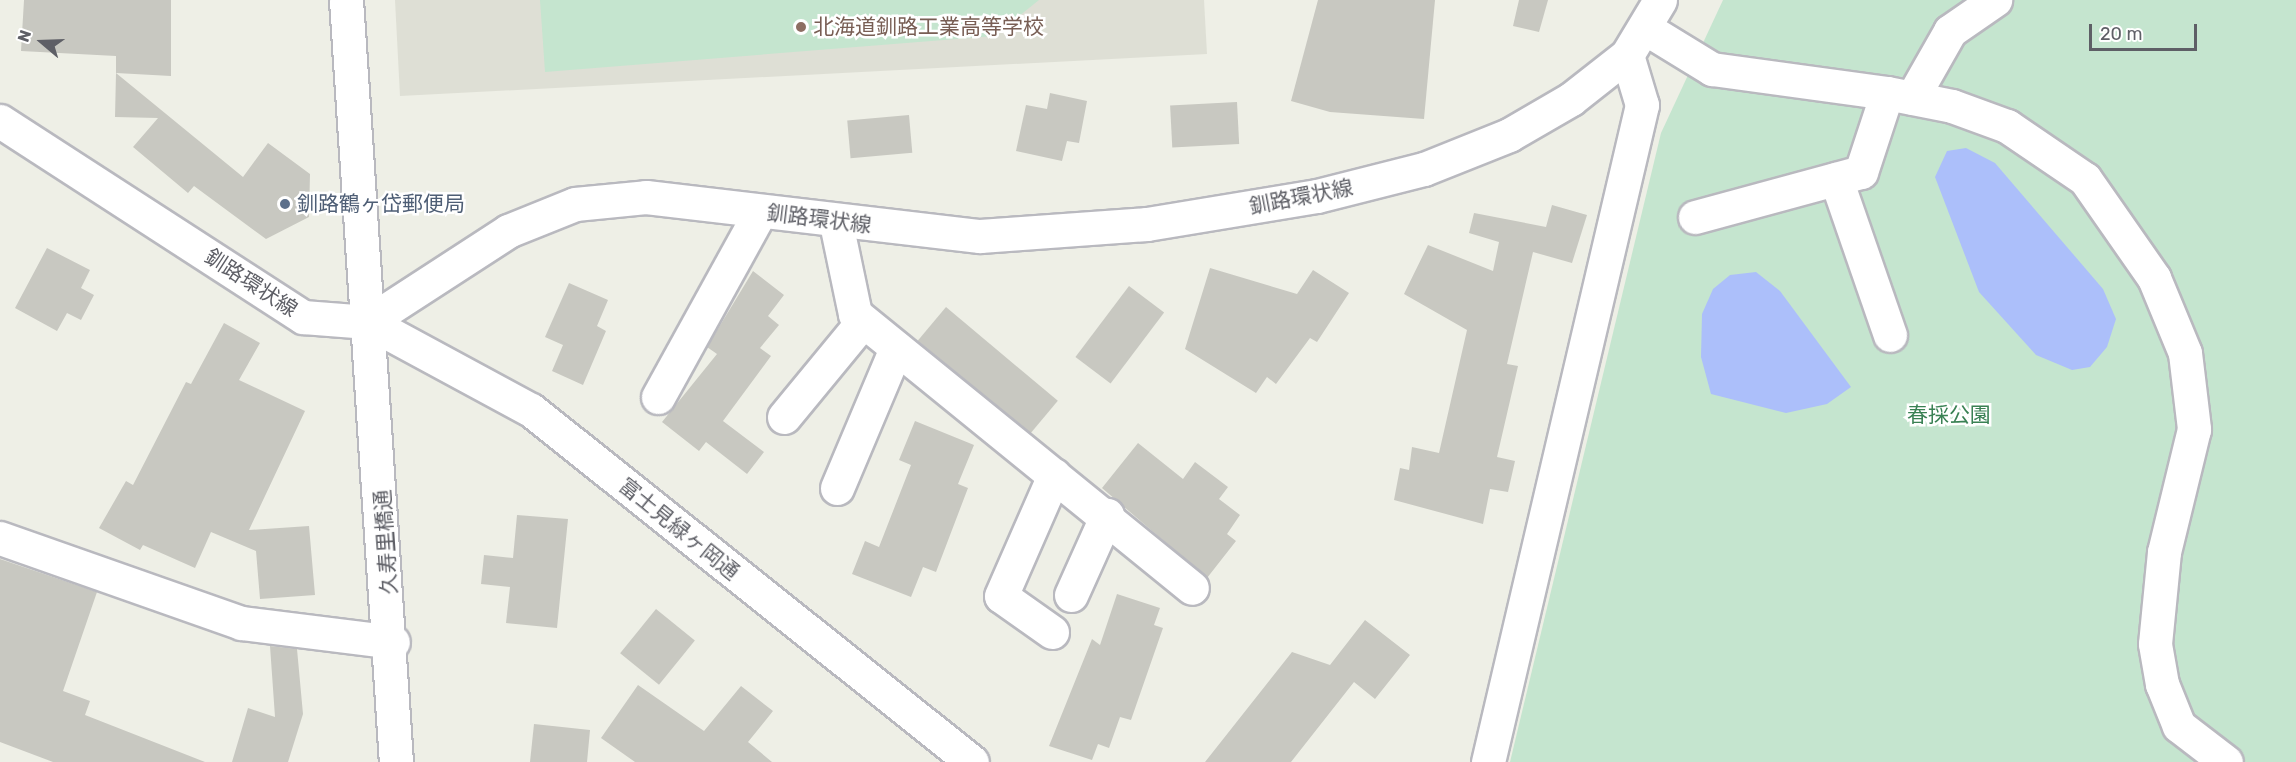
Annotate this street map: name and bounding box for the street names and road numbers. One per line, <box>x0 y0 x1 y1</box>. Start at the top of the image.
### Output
street label: 釧路環状線 <box>1247 175 1355 219</box>
street label: 釧路環状線 <box>765 200 873 238</box>
street label: 釧路環状線 <box>200 244 302 322</box>
street label: 富士見緑ヶ岡通 <box>614 473 744 585</box>
street label: 久寿里橋通 <box>370 489 402 595</box>

